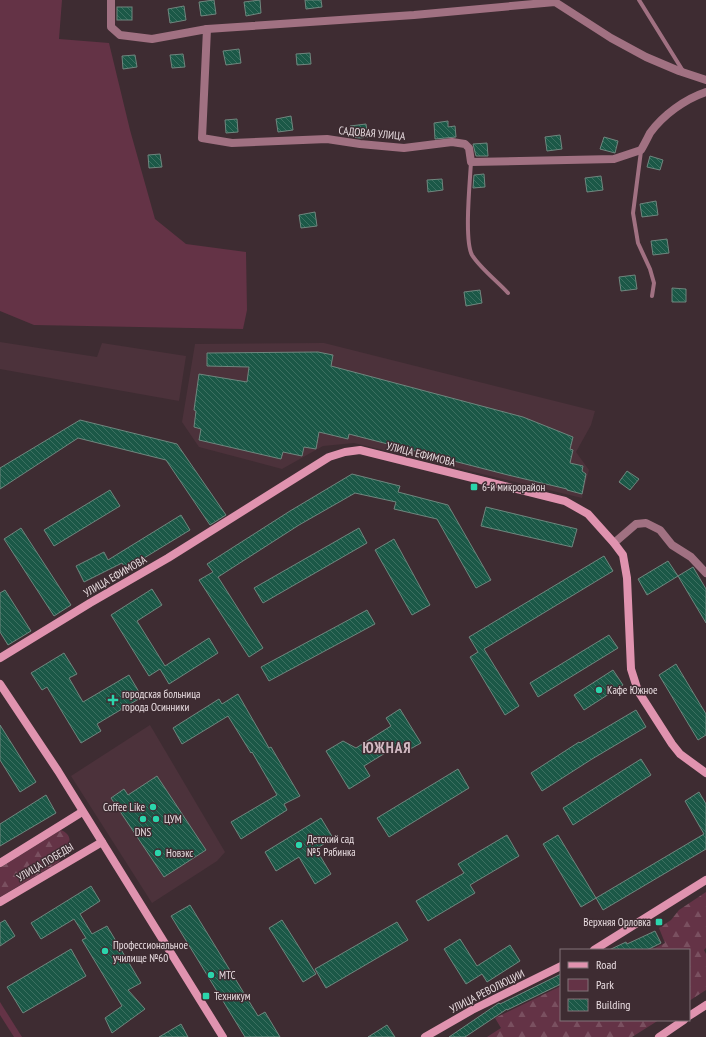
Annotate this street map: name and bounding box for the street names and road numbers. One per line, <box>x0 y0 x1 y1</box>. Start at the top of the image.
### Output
street label: САДОВАЯ УЛИЦА <box>338 123 407 143</box>
street label: УЛИЦА ЕФИМОВА <box>385 439 458 470</box>
street label: УЛИЦА ЕФИМОВА <box>81 552 150 600</box>
street label: УЛИЦА ПОБЕДЫ <box>14 839 76 884</box>
street label: УЛИЦА РЕВОЛЮЦИИ <box>447 966 527 1016</box>

